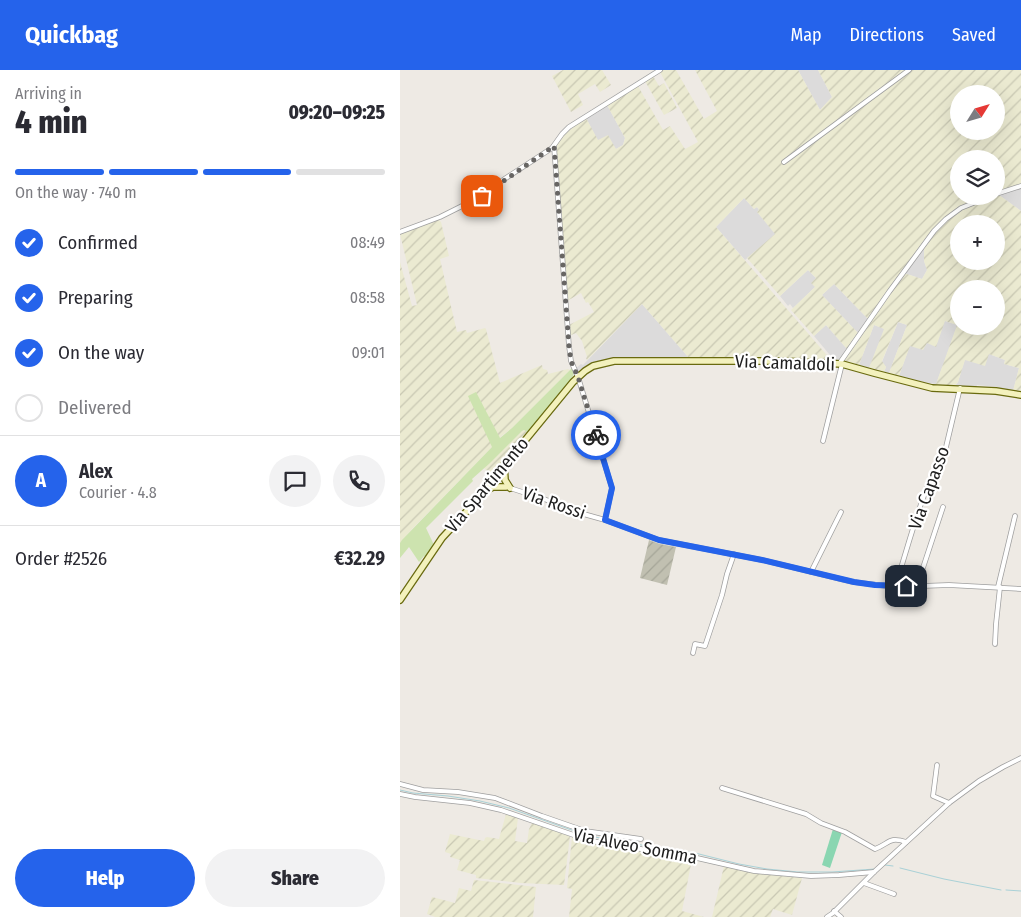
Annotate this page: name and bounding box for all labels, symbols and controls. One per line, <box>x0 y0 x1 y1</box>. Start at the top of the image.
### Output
text: Quickbag <box>25 21 118 49</box>
text: Map <box>790 24 822 46</box>
text: Directions <box>850 24 924 46</box>
text: Saved <box>952 24 996 46</box>
text: Arriving in <box>15 84 82 103</box>
north arrow <box>950 85 1005 140</box>
map controls <box>950 85 1005 335</box>
text: 09:20–09:25 <box>288 101 385 124</box>
text: 4 min <box>15 103 88 141</box>
button: layers <box>950 150 1005 205</box>
pin <box>461 175 503 217</box>
icon: bag <box>468 182 496 210</box>
text: On the way · 740 m <box>15 183 137 202</box>
button: + <box>950 215 1005 270</box>
icon: check <box>15 229 43 257</box>
text: Confirmed <box>58 231 138 254</box>
text: 08:49 <box>350 233 385 252</box>
button: − <box>950 280 1005 335</box>
icon: check <box>15 284 43 312</box>
text: Preparing <box>58 286 133 309</box>
text: 08:58 <box>350 288 385 307</box>
icon: check <box>15 339 43 367</box>
text: On the way <box>58 341 144 364</box>
text: 09:01 <box>351 343 385 362</box>
street label: Via Camaldoli <box>735 350 835 376</box>
text: Delivered <box>58 396 132 419</box>
courier <box>571 410 621 460</box>
icon: bike <box>582 421 610 449</box>
street label: Via Spartimento <box>441 433 533 537</box>
street label: Via Capasso <box>904 443 954 533</box>
button: chat <box>269 455 321 507</box>
button: phone <box>333 455 385 507</box>
text: Alex <box>79 460 113 483</box>
text: A <box>36 469 46 492</box>
street label: Via Rossi <box>519 482 589 524</box>
text: Courier · 4.8 <box>79 483 157 502</box>
text: Order #2526 <box>15 547 107 570</box>
text: €32.29 <box>334 547 385 570</box>
pin <box>885 565 927 607</box>
icon: home <box>892 572 920 600</box>
street label: Via Alveo Somma <box>571 823 699 869</box>
button: Help <box>15 849 195 907</box>
button: Share <box>205 849 385 907</box>

